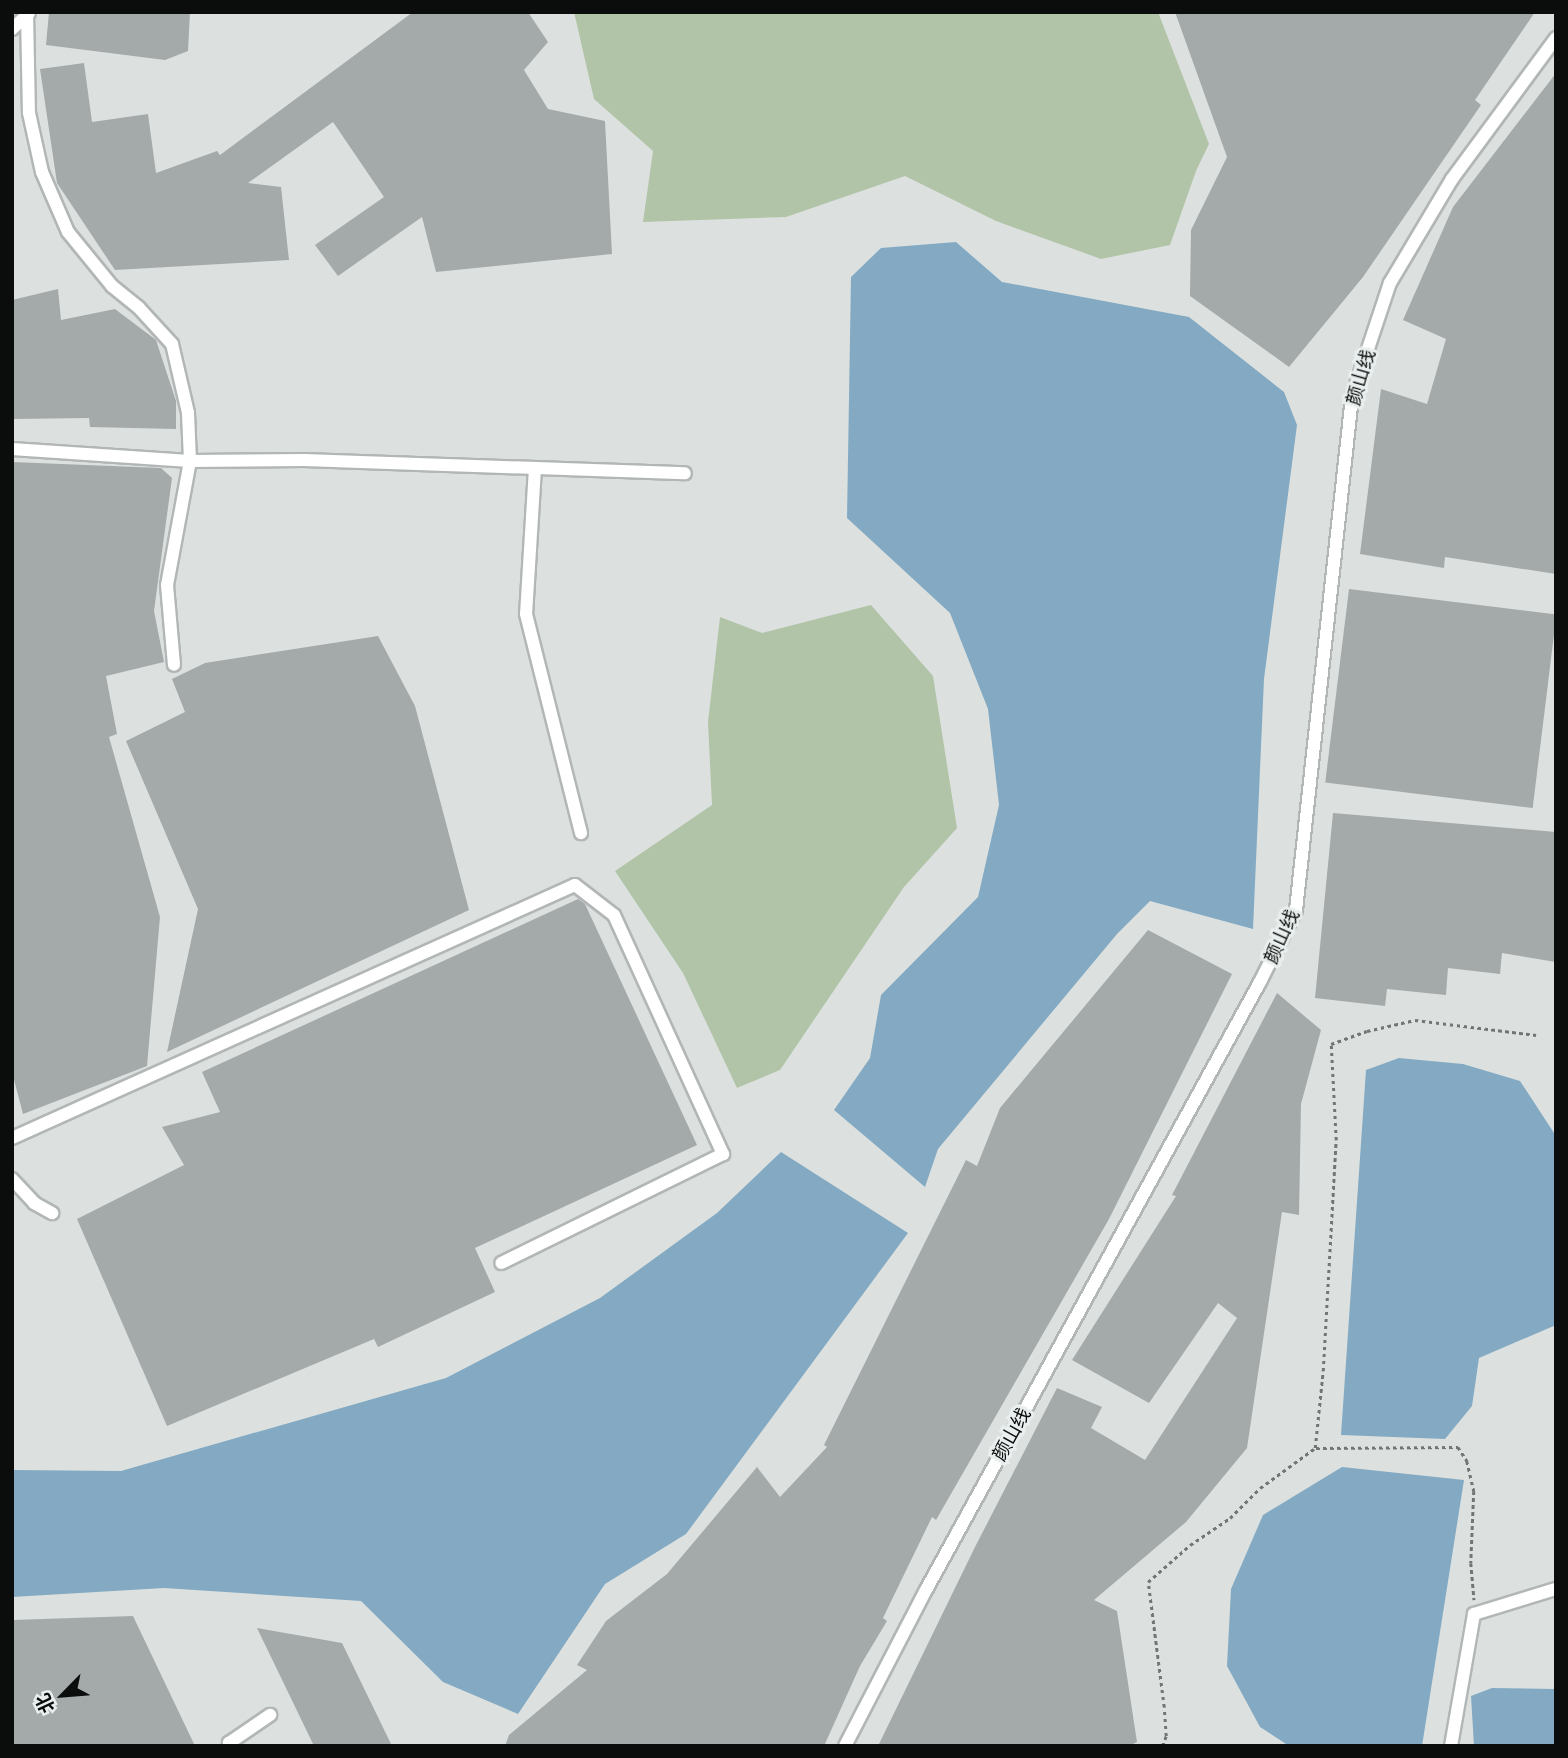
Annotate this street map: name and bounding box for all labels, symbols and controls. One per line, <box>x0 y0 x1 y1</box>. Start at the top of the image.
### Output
street label: 颜山线 <box>1341 346 1379 408</box>
street label: 颜山线 <box>1259 905 1303 967</box>
street label: 颜山线 <box>987 1404 1035 1464</box>
north arrow <box>28 1660 98 1730</box>
text: 北 <box>28 1690 60 1718</box>

